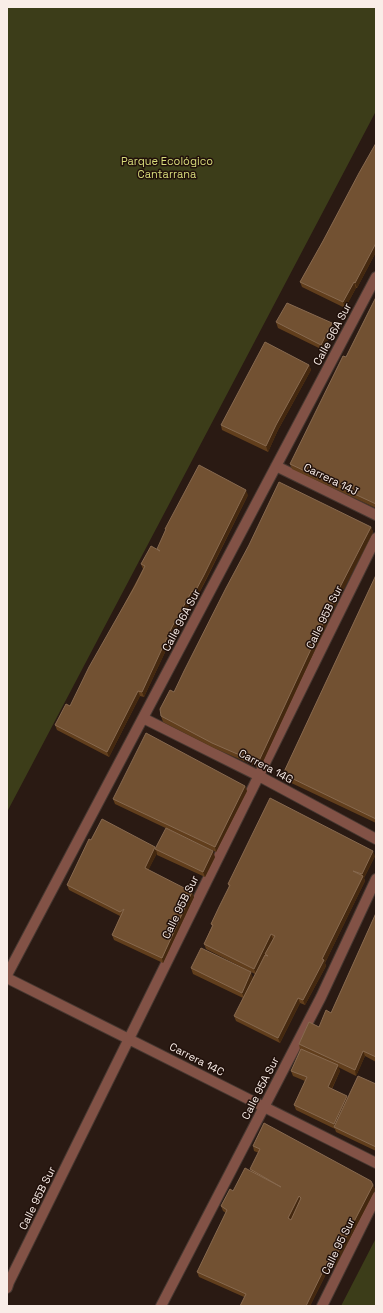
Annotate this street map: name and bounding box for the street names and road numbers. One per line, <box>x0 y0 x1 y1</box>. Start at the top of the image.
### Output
street label: Calle 96A Sur <box>310 300 354 368</box>
street label: Carrera 14J <box>301 460 361 498</box>
street label: Calle 95B Sur <box>303 583 345 651</box>
street label: Calle 96A Sur <box>159 586 203 654</box>
street label: Carrera 14G <box>236 746 296 786</box>
street label: Calle 95B Sur <box>159 873 201 941</box>
street label: Carrera 14C <box>167 1039 227 1079</box>
street label: Calle 95A Sur <box>238 1054 282 1122</box>
street label: Calle 95B Sur <box>16 1164 58 1232</box>
street label: Calle 95 Sur <box>318 1215 358 1277</box>

